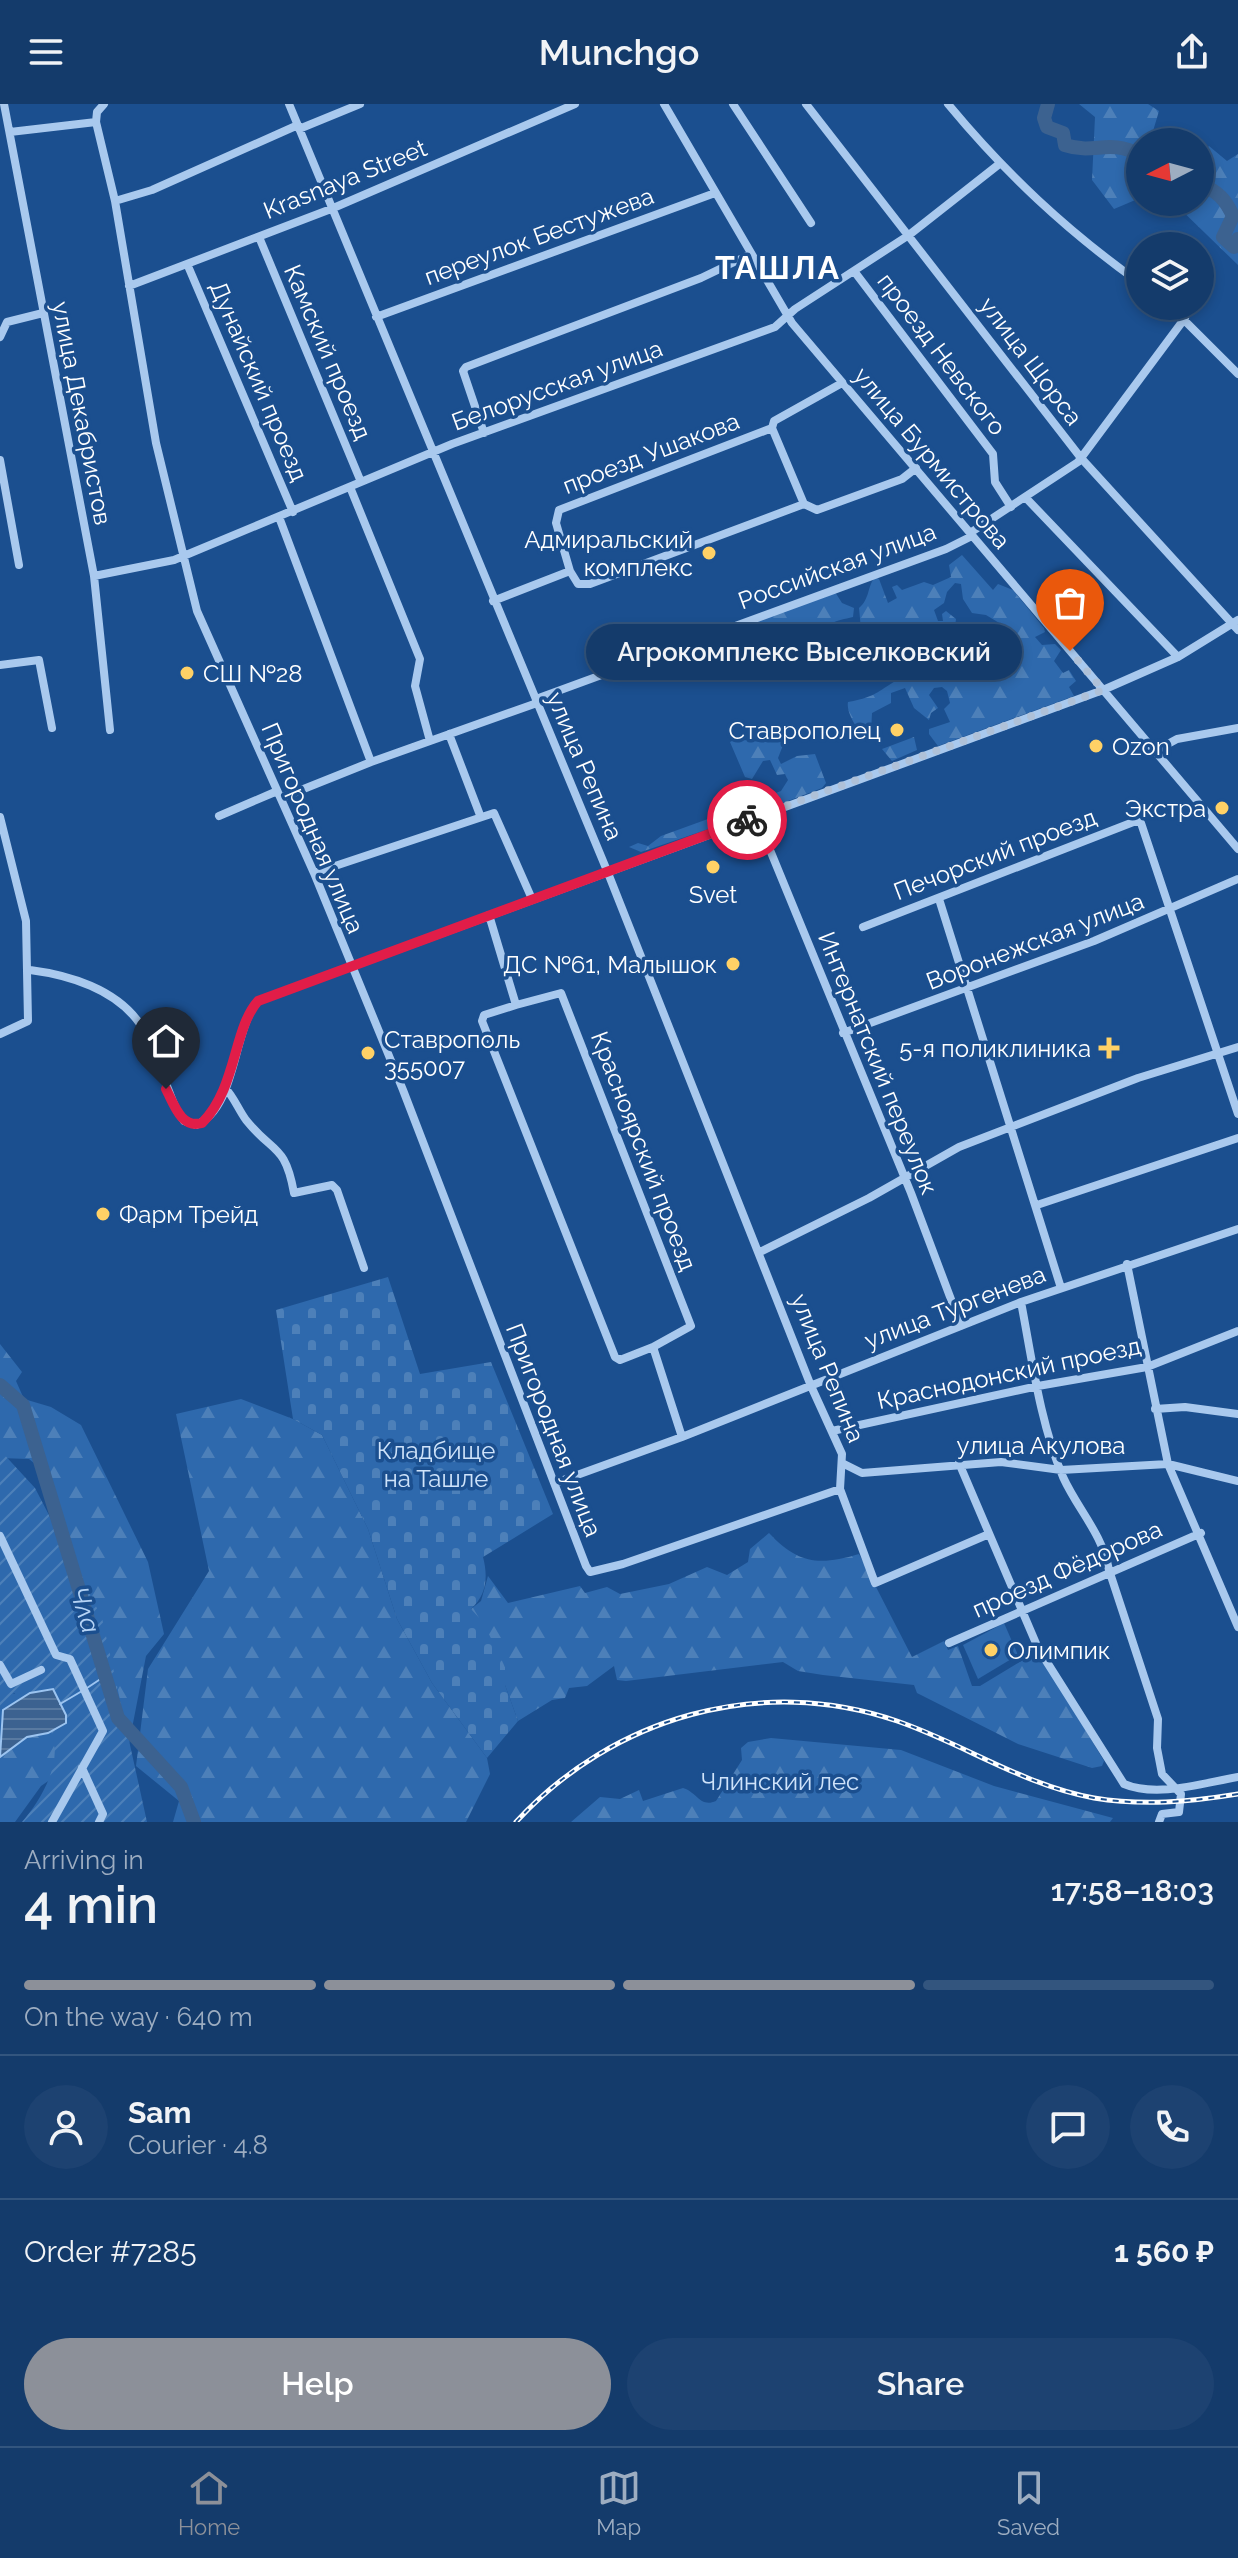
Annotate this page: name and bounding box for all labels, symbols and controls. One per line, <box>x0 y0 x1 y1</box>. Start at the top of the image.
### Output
icon: menu <box>24 30 68 74</box>
icon: share <box>1170 30 1214 74</box>
text: Munchgo <box>539 31 699 73</box>
north arrow <box>1126 128 1214 216</box>
map controls <box>1126 128 1214 320</box>
street label: Krasnaya Street <box>259 133 431 225</box>
street label: переулок Бестужева <box>420 181 658 291</box>
button: layers <box>1126 232 1214 320</box>
district label: ТАШЛА <box>715 249 841 286</box>
street label: Камский проезд <box>278 260 378 444</box>
street label: проезд Невского <box>872 267 1012 441</box>
street label: Дунайский проезд <box>204 277 314 485</box>
street label: улица Щорса <box>973 291 1089 431</box>
street label: улица Декабристов <box>46 299 118 527</box>
street label: Белорусская улица <box>448 333 666 437</box>
street label: улица Бурмистрова <box>848 361 1016 555</box>
street label: проезд Ушакова <box>559 406 743 500</box>
street label: Российская улица <box>734 517 940 615</box>
place label: Адмиральский комплекс <box>524 525 693 582</box>
marker: Адмиральский комплекс <box>700 544 718 562</box>
pin <box>1036 569 1104 651</box>
icon: bag <box>1048 581 1092 625</box>
callout: Агрокомплекс Выселковский <box>586 623 1022 679</box>
text: Агрокомплекс Выселковский <box>617 637 991 667</box>
place label: СШ №28 <box>203 659 302 688</box>
marker: СШ №28 <box>178 664 196 682</box>
street label: улица Репина <box>541 688 629 844</box>
place label: Ставрополец <box>729 716 881 745</box>
street label: Пригородная улица <box>255 718 371 938</box>
marker: Ставрополец <box>888 721 906 739</box>
place label: Ozon <box>1112 732 1170 761</box>
marker: Ozon <box>1087 737 1105 755</box>
courier <box>707 780 787 860</box>
place label: Экстра <box>1125 794 1206 823</box>
icon: bike <box>725 798 769 842</box>
marker: Экстра <box>1213 799 1231 817</box>
street label: Печорский проезд <box>890 802 1100 906</box>
marker: Svet <box>704 858 722 876</box>
place label: Svet <box>689 880 737 909</box>
street label: Воронежская улица <box>922 886 1148 996</box>
street label: Интернатский переулок <box>812 927 944 1199</box>
place label: ДС №61, Малышок <box>503 950 717 979</box>
marker: ДС №61, Малышок <box>724 955 742 973</box>
pin <box>132 1007 200 1089</box>
icon: home <box>144 1019 188 1063</box>
place label: Ставрополь 355007 <box>384 1025 520 1082</box>
street label: Красноярский проезд <box>585 1027 703 1275</box>
place label: 5-я поликлиника <box>899 1034 1091 1063</box>
marker: 5-я поликлиника <box>1098 1037 1120 1059</box>
marker: Ставрополь 355007 <box>359 1044 377 1062</box>
place label: Фарм Трейд <box>119 1200 258 1229</box>
marker: Фарм Трейд <box>94 1205 112 1223</box>
street label: улица Тургенева <box>860 1259 1050 1355</box>
street label: улица Репина <box>785 1289 871 1447</box>
street label: Пригородная улица <box>500 1319 608 1541</box>
street label: Краснодонский проезд <box>875 1331 1144 1415</box>
street label: улица Акулова <box>957 1431 1125 1460</box>
park label: Кладбище на Ташле <box>377 1436 495 1493</box>
street label: проезд Фёдорова <box>968 1514 1166 1624</box>
water label: Чла <box>64 1583 106 1637</box>
place label: Олимпик <box>1007 1636 1110 1665</box>
marker: Олимпик <box>982 1641 1000 1659</box>
park label: Члинский лес <box>701 1767 859 1796</box>
text: Arriving in <box>24 1845 144 1875</box>
text: 17:58–18:03 <box>1051 1873 1214 1908</box>
text: 4 min <box>24 1874 158 1935</box>
text: On the way · 640 m <box>24 2002 253 2032</box>
button: person <box>24 2085 108 2169</box>
button: chat <box>1026 2085 1110 2169</box>
button: phone <box>1130 2085 1214 2169</box>
text: Sam <box>128 2095 191 2130</box>
text: Courier · 4.8 <box>128 2130 268 2160</box>
text: Order #7285 <box>24 2234 197 2269</box>
text: 1 560 ₽ <box>1114 2234 1214 2269</box>
button: Help <box>24 2338 611 2430</box>
button: Share <box>627 2338 1214 2430</box>
tab: Home <box>178 2466 240 2540</box>
tab: Map <box>596 2466 641 2540</box>
tab: Saved <box>997 2466 1060 2540</box>

